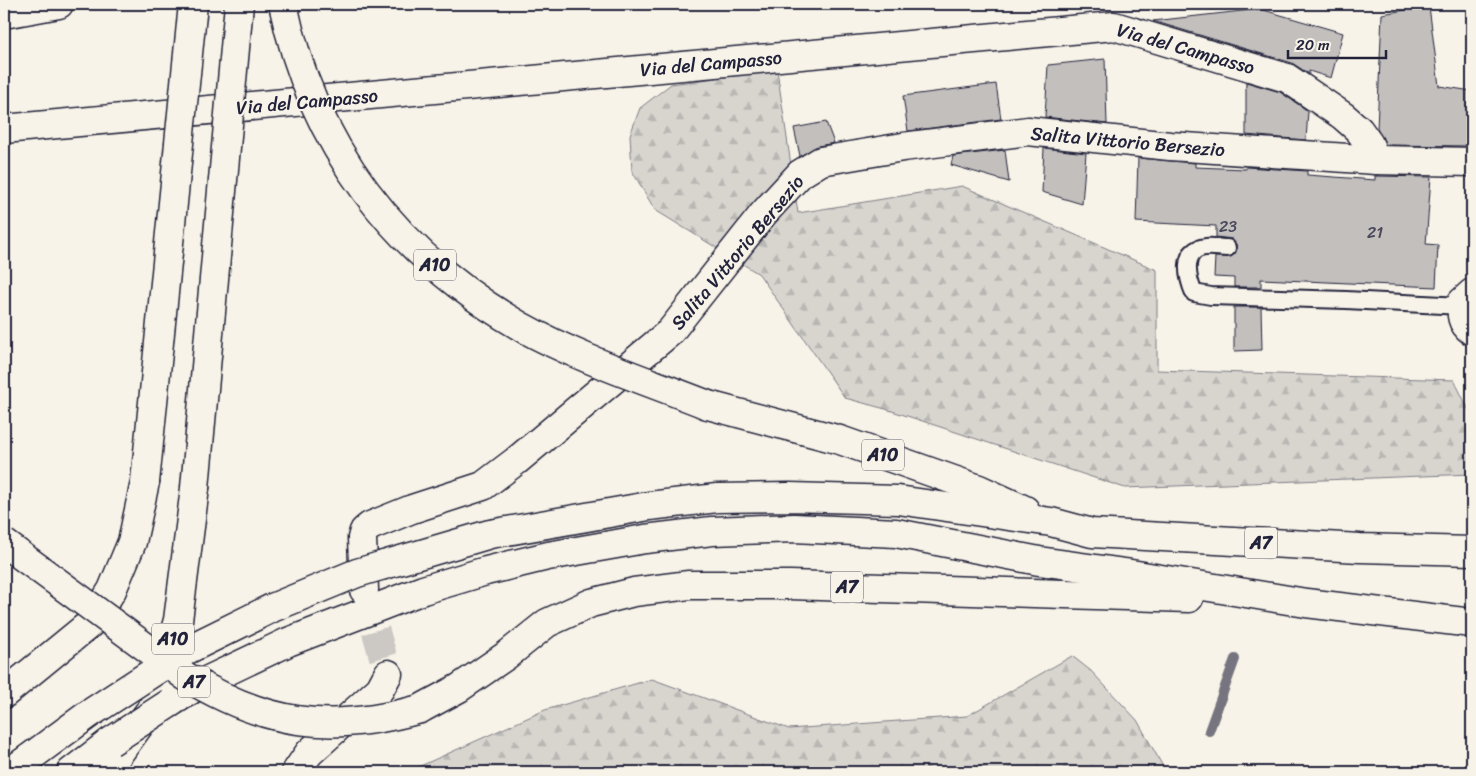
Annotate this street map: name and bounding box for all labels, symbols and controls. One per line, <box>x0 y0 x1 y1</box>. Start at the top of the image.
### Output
street label: Via del Campasso <box>1113 13 1259 84</box>
scale bar <box>1288 28 1386 60</box>
text: 20 m <box>1296 32 1330 58</box>
street label: Via del Campasso <box>639 41 783 86</box>
street label: Via del Campasso <box>235 79 379 124</box>
street label: Salita Vittorio Bersezio <box>1029 117 1227 166</box>
street label: Salita Vittorio Bersezio <box>662 167 813 338</box>
house number: 23 <box>1219 212 1237 241</box>
house number: 21 <box>1367 218 1383 247</box>
road number: A10 <box>414 250 456 280</box>
road number: A10 <box>862 440 904 470</box>
road number: A7 <box>1245 528 1277 558</box>
road number: A7 <box>831 572 863 602</box>
road number: A10 <box>152 624 194 654</box>
road number: A7 <box>178 666 210 698</box>

